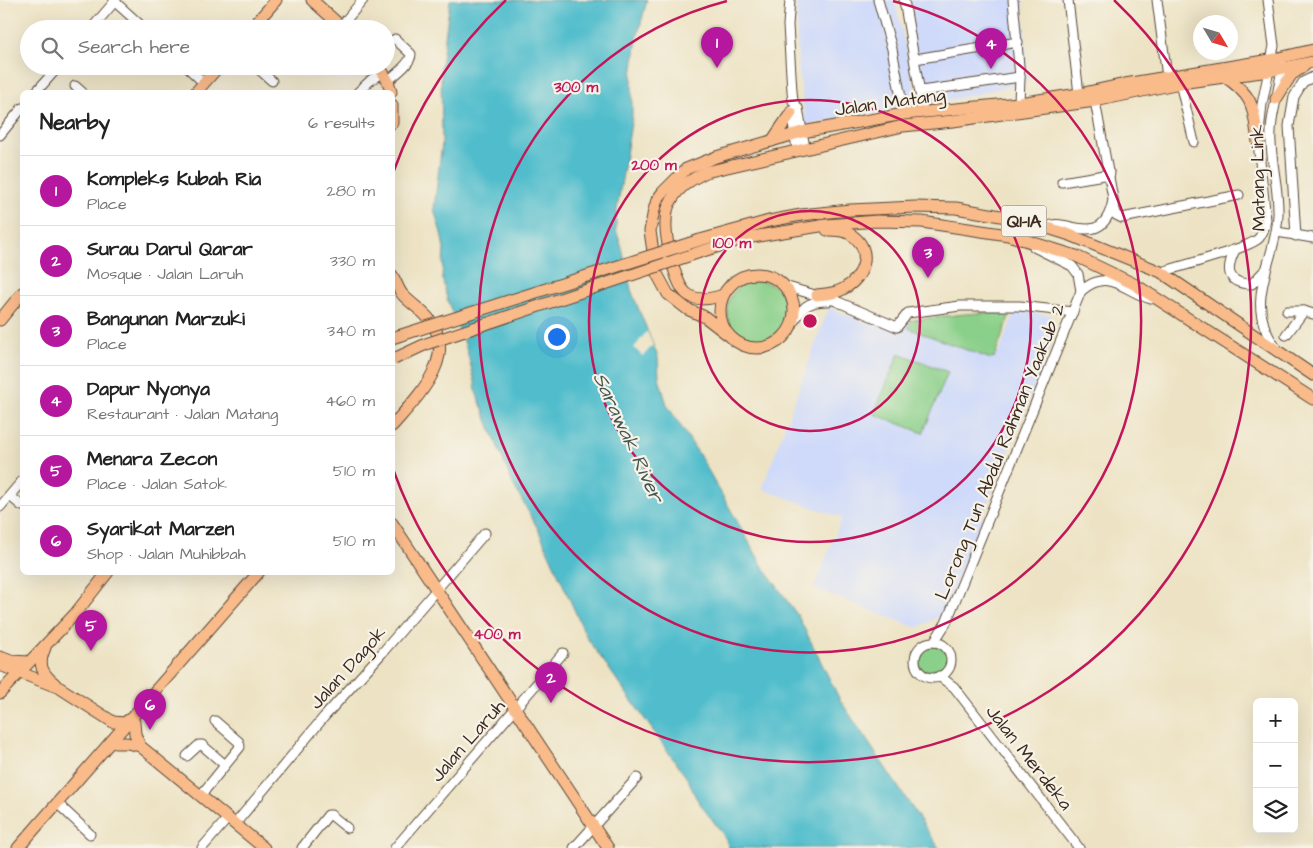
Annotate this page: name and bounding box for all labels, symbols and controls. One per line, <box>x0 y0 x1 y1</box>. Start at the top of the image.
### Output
north arrow <box>1193 15 1238 60</box>
search box <box>20 20 395 75</box>
pin: 1 <box>701 27 733 68</box>
pin: 4 <box>975 28 1007 69</box>
icon: search <box>38 34 66 62</box>
text: Search here <box>78 34 190 61</box>
text: 300 m <box>553 77 598 98</box>
street label: Jalan Matang <box>833 81 948 125</box>
text: Nearby <box>40 108 110 137</box>
text: 6 results <box>308 112 375 134</box>
street label: Matang Link <box>1244 124 1274 232</box>
text: 200 m <box>630 155 677 176</box>
text: Kompleks Kubah Ria <box>87 166 261 193</box>
text: 1 <box>55 180 57 202</box>
text: 280 m <box>327 180 375 202</box>
text: Place <box>87 193 127 215</box>
road number: Q1-1A <box>1002 206 1046 237</box>
text: 100 m <box>713 233 752 254</box>
text: Surau Darul Qarar <box>87 236 253 263</box>
pin: 3 <box>912 237 944 278</box>
text: 2 <box>51 250 61 272</box>
text: 330 m <box>330 250 375 272</box>
text: Mosque · Jalan Laruh <box>87 263 243 285</box>
street label: Lorong Tun Abdul Rahman Yaakub 2 <box>928 299 1073 604</box>
text: Bangunan Marzuki <box>87 306 245 333</box>
centre of rings <box>801 312 819 330</box>
text: 3 <box>52 320 60 342</box>
text: 340 m <box>327 320 375 342</box>
your location <box>544 324 570 350</box>
text: Place <box>87 333 127 355</box>
water label: Sarawak River <box>586 368 671 509</box>
text: Dapur Nyonya <box>87 376 210 403</box>
text: 4 <box>51 390 61 412</box>
text: 460 m <box>325 390 375 412</box>
text: Restaurant · Jalan Matang <box>87 403 278 425</box>
text: Menara Zecon <box>87 446 217 473</box>
text: 5 <box>50 460 62 482</box>
text: 510 m <box>333 460 375 482</box>
text: Place · Jalan Satok <box>87 473 227 495</box>
text: Syarikat Marzen <box>87 516 234 543</box>
text: 6 <box>51 530 61 552</box>
text: 510 m <box>333 530 375 552</box>
text: Shop · Jalan Muhibbah <box>87 543 246 565</box>
pin: 5 <box>75 610 107 651</box>
street label: Jalan Dagok <box>303 620 394 716</box>
text: 400 m <box>474 624 521 645</box>
pin: 2 <box>535 662 567 703</box>
pin: 6 <box>134 689 166 730</box>
street label: Jalan Laruh <box>425 693 512 788</box>
map controls <box>1253 698 1298 833</box>
button: + <box>1253 698 1298 743</box>
street label: Jalan Merdeka <box>979 699 1079 817</box>
button: − <box>1253 743 1298 788</box>
button: layers <box>1253 788 1298 833</box>

